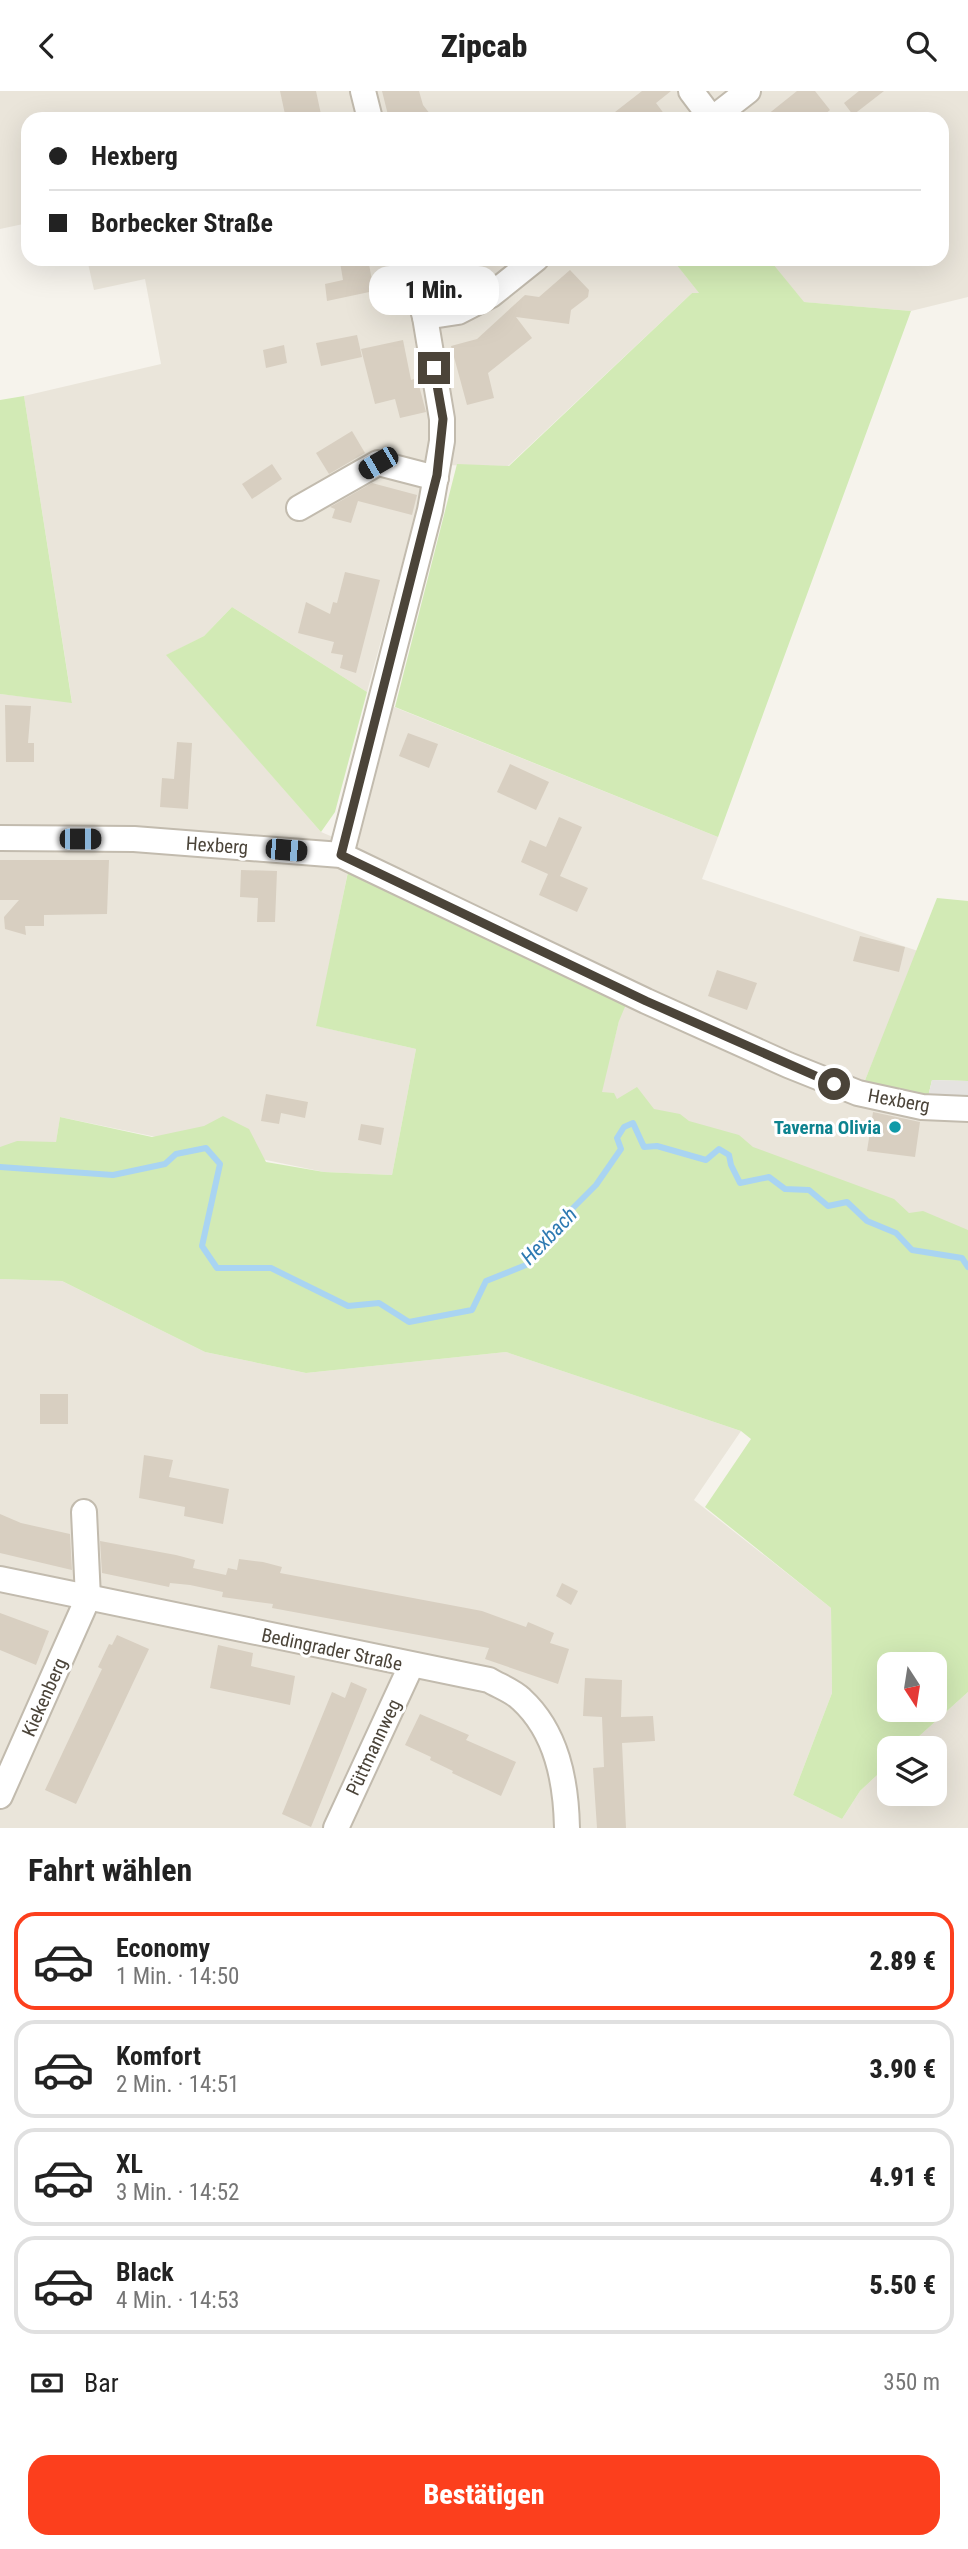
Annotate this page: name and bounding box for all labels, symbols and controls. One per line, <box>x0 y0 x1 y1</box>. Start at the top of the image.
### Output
icon: back <box>28 27 66 65</box>
text: Zipcab <box>441 27 527 65</box>
icon: search <box>902 27 940 65</box>
text: Hexberg <box>91 141 178 171</box>
text: Borbecker Straße <box>91 208 273 238</box>
callout: 1 Min. <box>369 267 499 315</box>
text: 1 Min. <box>405 277 463 304</box>
route end <box>418 352 450 384</box>
car <box>355 443 402 483</box>
car <box>60 829 102 850</box>
street label: Hexberg <box>185 832 249 859</box>
car <box>265 838 308 862</box>
route start <box>818 1068 850 1100</box>
street label: Hexberg <box>866 1084 932 1117</box>
place label: Taverna Olivia <box>774 1116 881 1139</box>
marker: Taverna Olivia <box>887 1119 903 1135</box>
water label: Hexbach <box>516 1202 582 1270</box>
street label: Bedingrader Straße <box>259 1623 405 1676</box>
north arrow <box>877 1652 947 1722</box>
map controls <box>877 1652 947 1806</box>
street label: Kiekenberg <box>17 1654 72 1740</box>
street label: Püttmannweg <box>341 1695 406 1799</box>
button: layers <box>877 1736 947 1806</box>
text: Fahrt wählen <box>28 1851 192 1889</box>
icon: car <box>32 1930 95 1993</box>
text: Economy <box>116 1933 210 1963</box>
text: 2.89 € <box>869 1946 936 1976</box>
text: 1 Min. · 14:50 <box>116 1963 239 1990</box>
icon: car <box>32 2038 95 2101</box>
text: Komfort <box>116 2041 201 2071</box>
text: 3.90 € <box>869 2054 936 2084</box>
text: 2 Min. · 14:51 <box>116 2071 239 2098</box>
icon: car <box>32 2146 95 2209</box>
text: XL <box>116 2149 143 2179</box>
text: 4.91 € <box>869 2162 936 2192</box>
text: 3 Min. · 14:52 <box>116 2179 239 2206</box>
icon: car <box>32 2254 95 2317</box>
text: Black <box>116 2257 174 2287</box>
text: 5.50 € <box>869 2270 936 2300</box>
text: 4 Min. · 14:53 <box>116 2287 239 2314</box>
icon: cash <box>28 2364 66 2402</box>
text: Bar <box>84 2368 119 2398</box>
text: 350 m <box>883 2369 940 2396</box>
button: Bestätigen <box>28 2455 940 2535</box>

